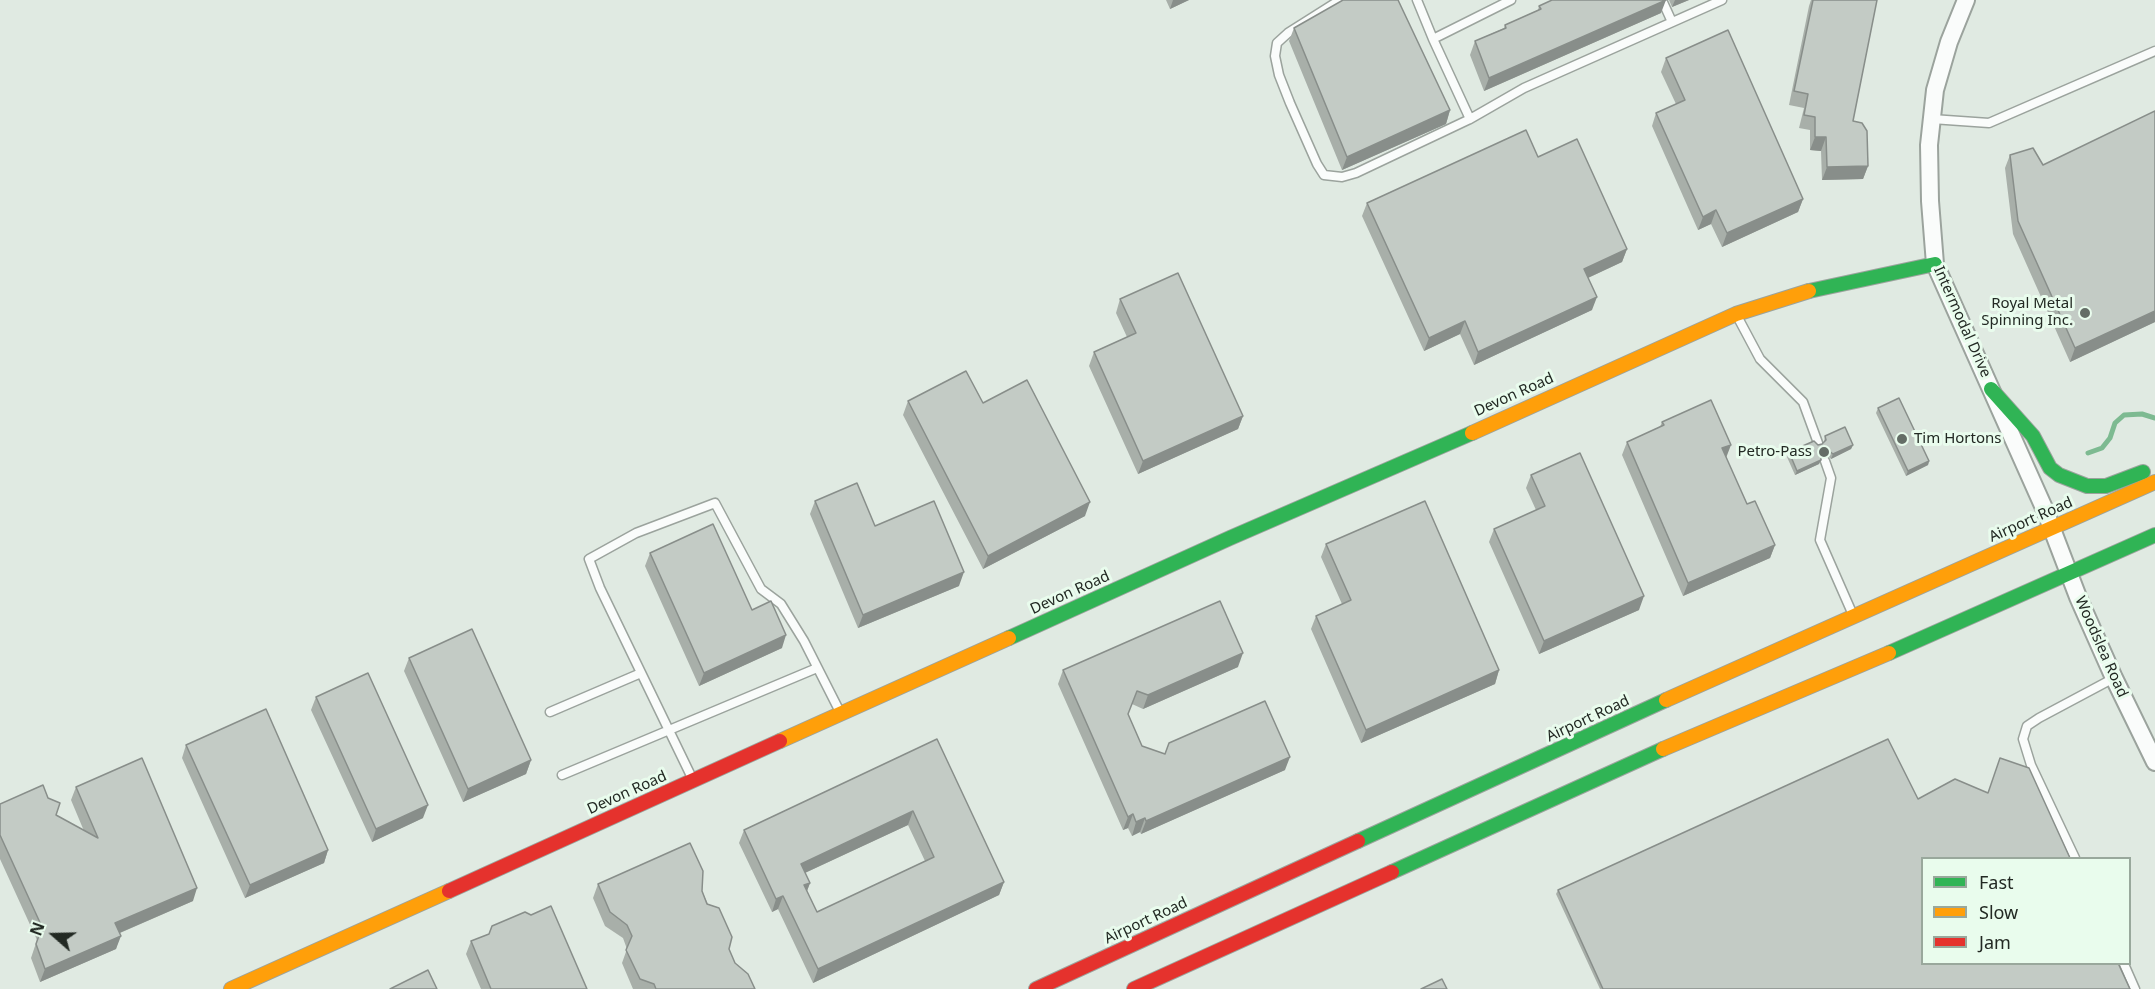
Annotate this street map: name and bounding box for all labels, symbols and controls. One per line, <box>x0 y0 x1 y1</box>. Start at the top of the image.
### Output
street label: Intermodal Drive <box>1929 264 1995 380</box>
place label: Royal Metal Spinning Inc. <box>1981 295 2073 330</box>
marker: Royal Metal Spinning Inc. <box>2078 306 2092 320</box>
street label: Devon Road <box>1472 369 1556 421</box>
place label: Tim Hortons <box>1914 430 2001 448</box>
marker: Tim Hortons <box>1895 432 1909 446</box>
place label: Petro-Pass <box>1737 443 1812 461</box>
marker: Petro-Pass <box>1817 445 1831 459</box>
street label: Airport Road <box>1986 494 2076 546</box>
street label: Devon Road <box>1028 567 1112 619</box>
street label: Woodslea Road <box>2071 594 2131 700</box>
street label: Airport Road <box>1544 692 1632 746</box>
street label: Devon Road <box>585 767 669 819</box>
legend <box>1921 857 2131 965</box>
text: Fast <box>1979 870 2014 894</box>
street label: Airport Road <box>1102 894 1190 948</box>
text: Slow <box>1979 900 2018 924</box>
north arrow <box>24 905 84 965</box>
text: N <box>25 919 50 939</box>
text: Jam <box>1979 930 2011 954</box>

